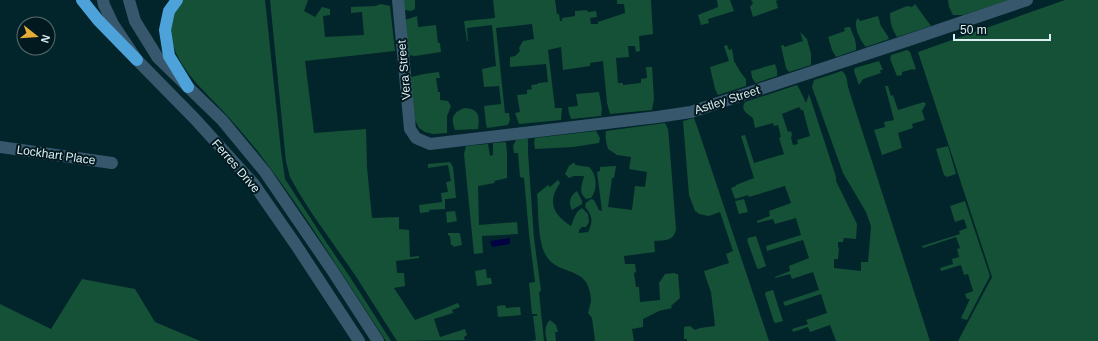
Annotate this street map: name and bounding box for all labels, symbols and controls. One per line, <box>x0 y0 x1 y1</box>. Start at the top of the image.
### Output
north arrow <box>16 16 56 56</box>
scale bar <box>954 16 1050 42</box>
text: 50 m <box>960 23 987 37</box>
text: N <box>39 33 52 45</box>
street label: Vera Street <box>394 39 414 101</box>
street label: Astley Street <box>692 83 762 117</box>
street label: Ferres Drive <box>209 136 263 196</box>
street label: Lockhart Place <box>16 143 97 167</box>

